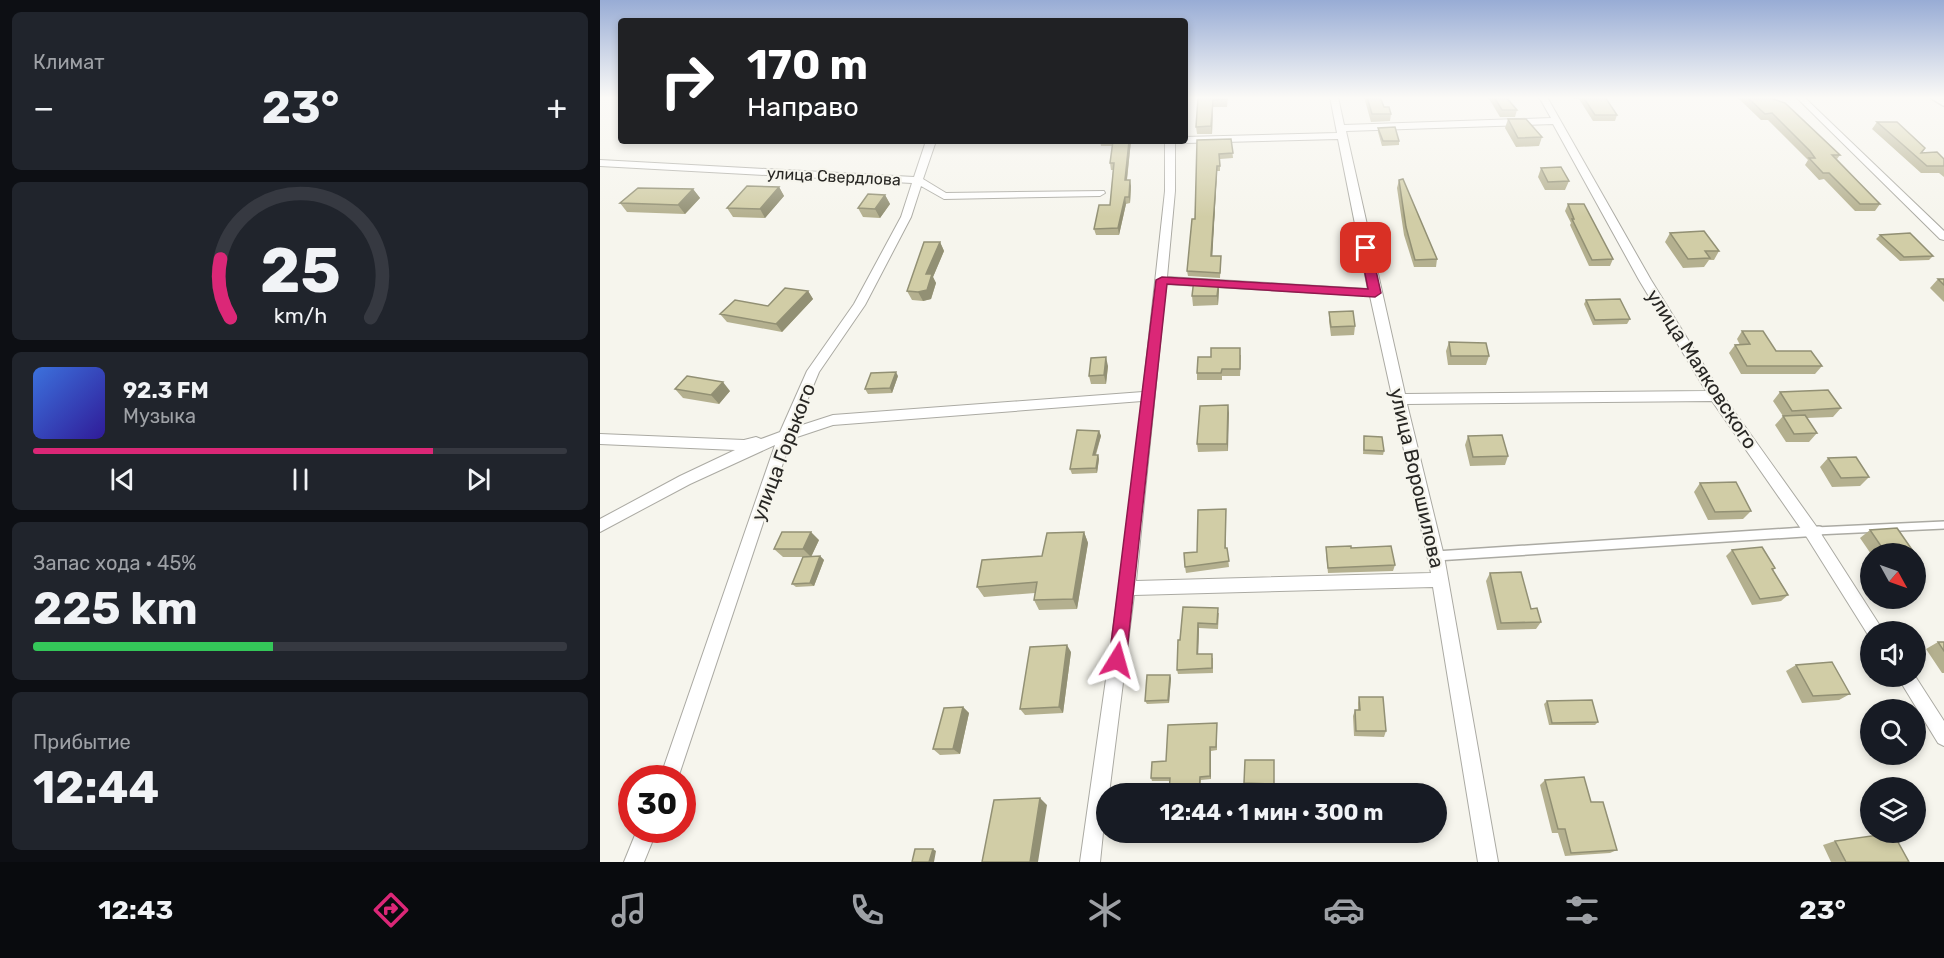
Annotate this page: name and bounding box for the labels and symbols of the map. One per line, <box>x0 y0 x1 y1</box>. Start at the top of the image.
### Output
street label: улица Свердлова <box>767 164 901 189</box>
pin <box>1340 222 1391 273</box>
street label: улица Маяковского <box>1641 285 1763 453</box>
street label: улица Горького <box>746 380 820 524</box>
street label: улица Ворошилова <box>1385 386 1449 570</box>
north arrow <box>1860 543 1926 609</box>
position arrow <box>1085 628 1149 692</box>
speed limit sign: 30 <box>618 765 696 843</box>

